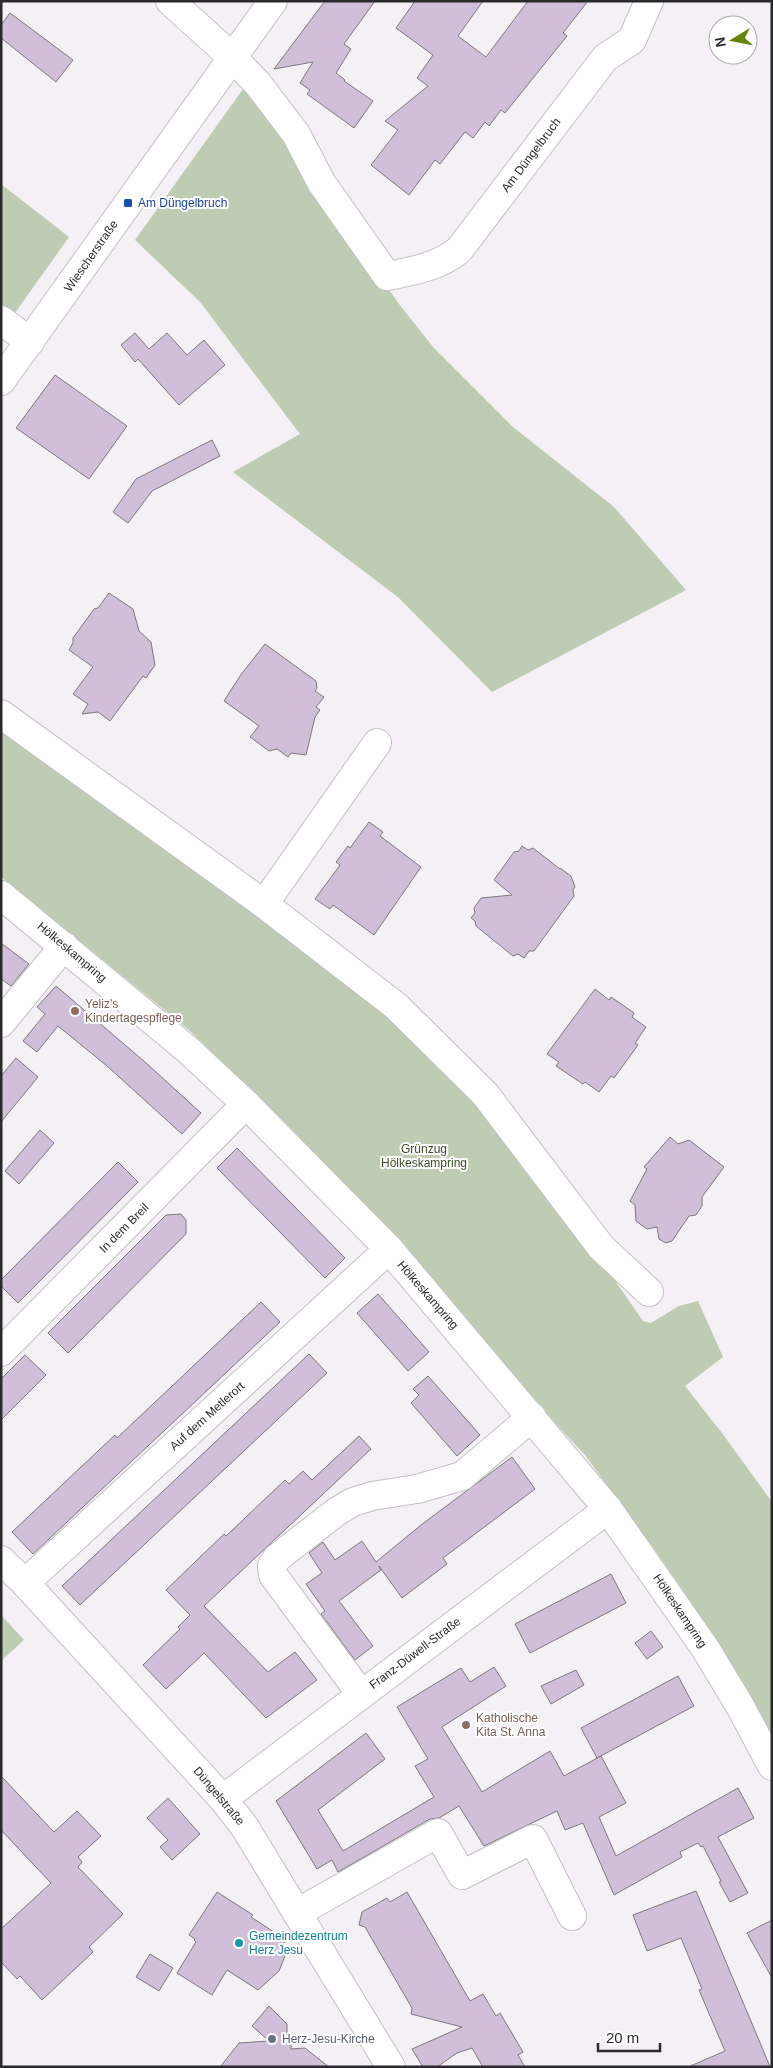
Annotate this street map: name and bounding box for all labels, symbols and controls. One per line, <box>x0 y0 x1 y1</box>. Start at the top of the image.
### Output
north arrow <box>708 15 758 65</box>
text: N <box>711 36 729 49</box>
street label: Am Düngelbruch <box>499 115 563 195</box>
place label: Am Düngelbruch <box>138 196 227 210</box>
marker: Am Düngelbruch <box>122 197 134 209</box>
street label: Wiescherstraße <box>61 217 121 294</box>
street label: Hölkeskampring <box>35 919 109 985</box>
place label: Yeliz's Kindertagespflege <box>85 997 182 1025</box>
marker: Yeliz's Kindertagespflege <box>69 1005 81 1017</box>
park label: Grünzug Hölkeskampring <box>381 1142 467 1170</box>
street label: In dem Breil <box>96 1200 152 1256</box>
street label: Hölkeskampring <box>394 1258 462 1332</box>
street label: Auf dem Metlerort <box>167 1378 248 1453</box>
street label: Hölkeskampring <box>650 1571 710 1651</box>
street label: Franz-Düwell-Straße <box>367 1614 464 1692</box>
place label: Katholische Kita St. Anna <box>476 1711 546 1739</box>
marker: Katholische Kita St. Anna <box>460 1719 472 1731</box>
street label: Düngelstraße <box>190 1764 248 1828</box>
place label: Gemeindezentrum Herz Jesu <box>249 1929 348 1957</box>
marker: Gemeindezentrum Herz Jesu <box>233 1937 245 1949</box>
scale bar <box>598 2020 660 2052</box>
text: 20 m <box>606 2029 639 2046</box>
place label: Herz-Jesu-Kirche <box>282 2032 375 2046</box>
marker: Herz-Jesu-Kirche <box>266 2033 278 2045</box>

